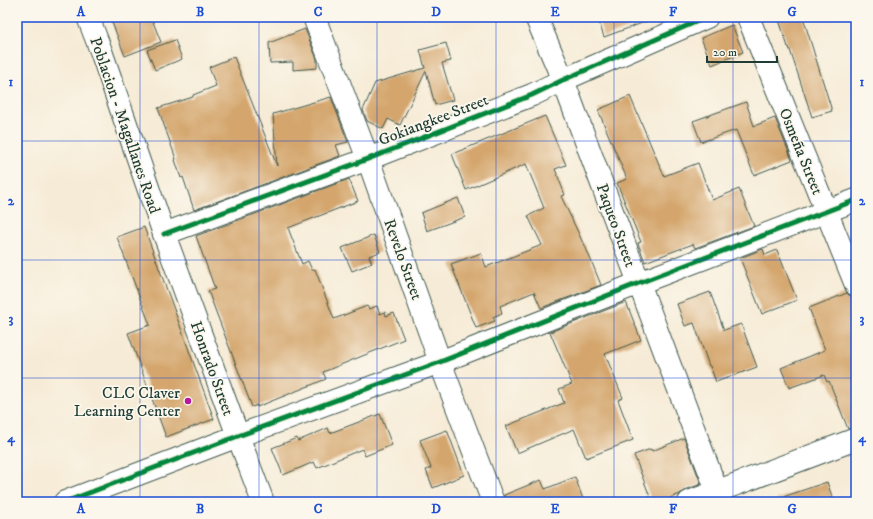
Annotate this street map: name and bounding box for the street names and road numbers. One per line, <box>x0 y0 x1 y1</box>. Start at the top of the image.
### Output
street label: Poblacion - Magallanes Road <box>85 34 165 216</box>
street label: Gokiangkee Street <box>376 90 491 150</box>
street label: Osmeña Street <box>775 105 828 198</box>
street label: Paqueo Street <box>592 181 640 270</box>
street label: Revelo Street <box>379 216 427 303</box>
street label: Honrado Street <box>186 318 238 418</box>

